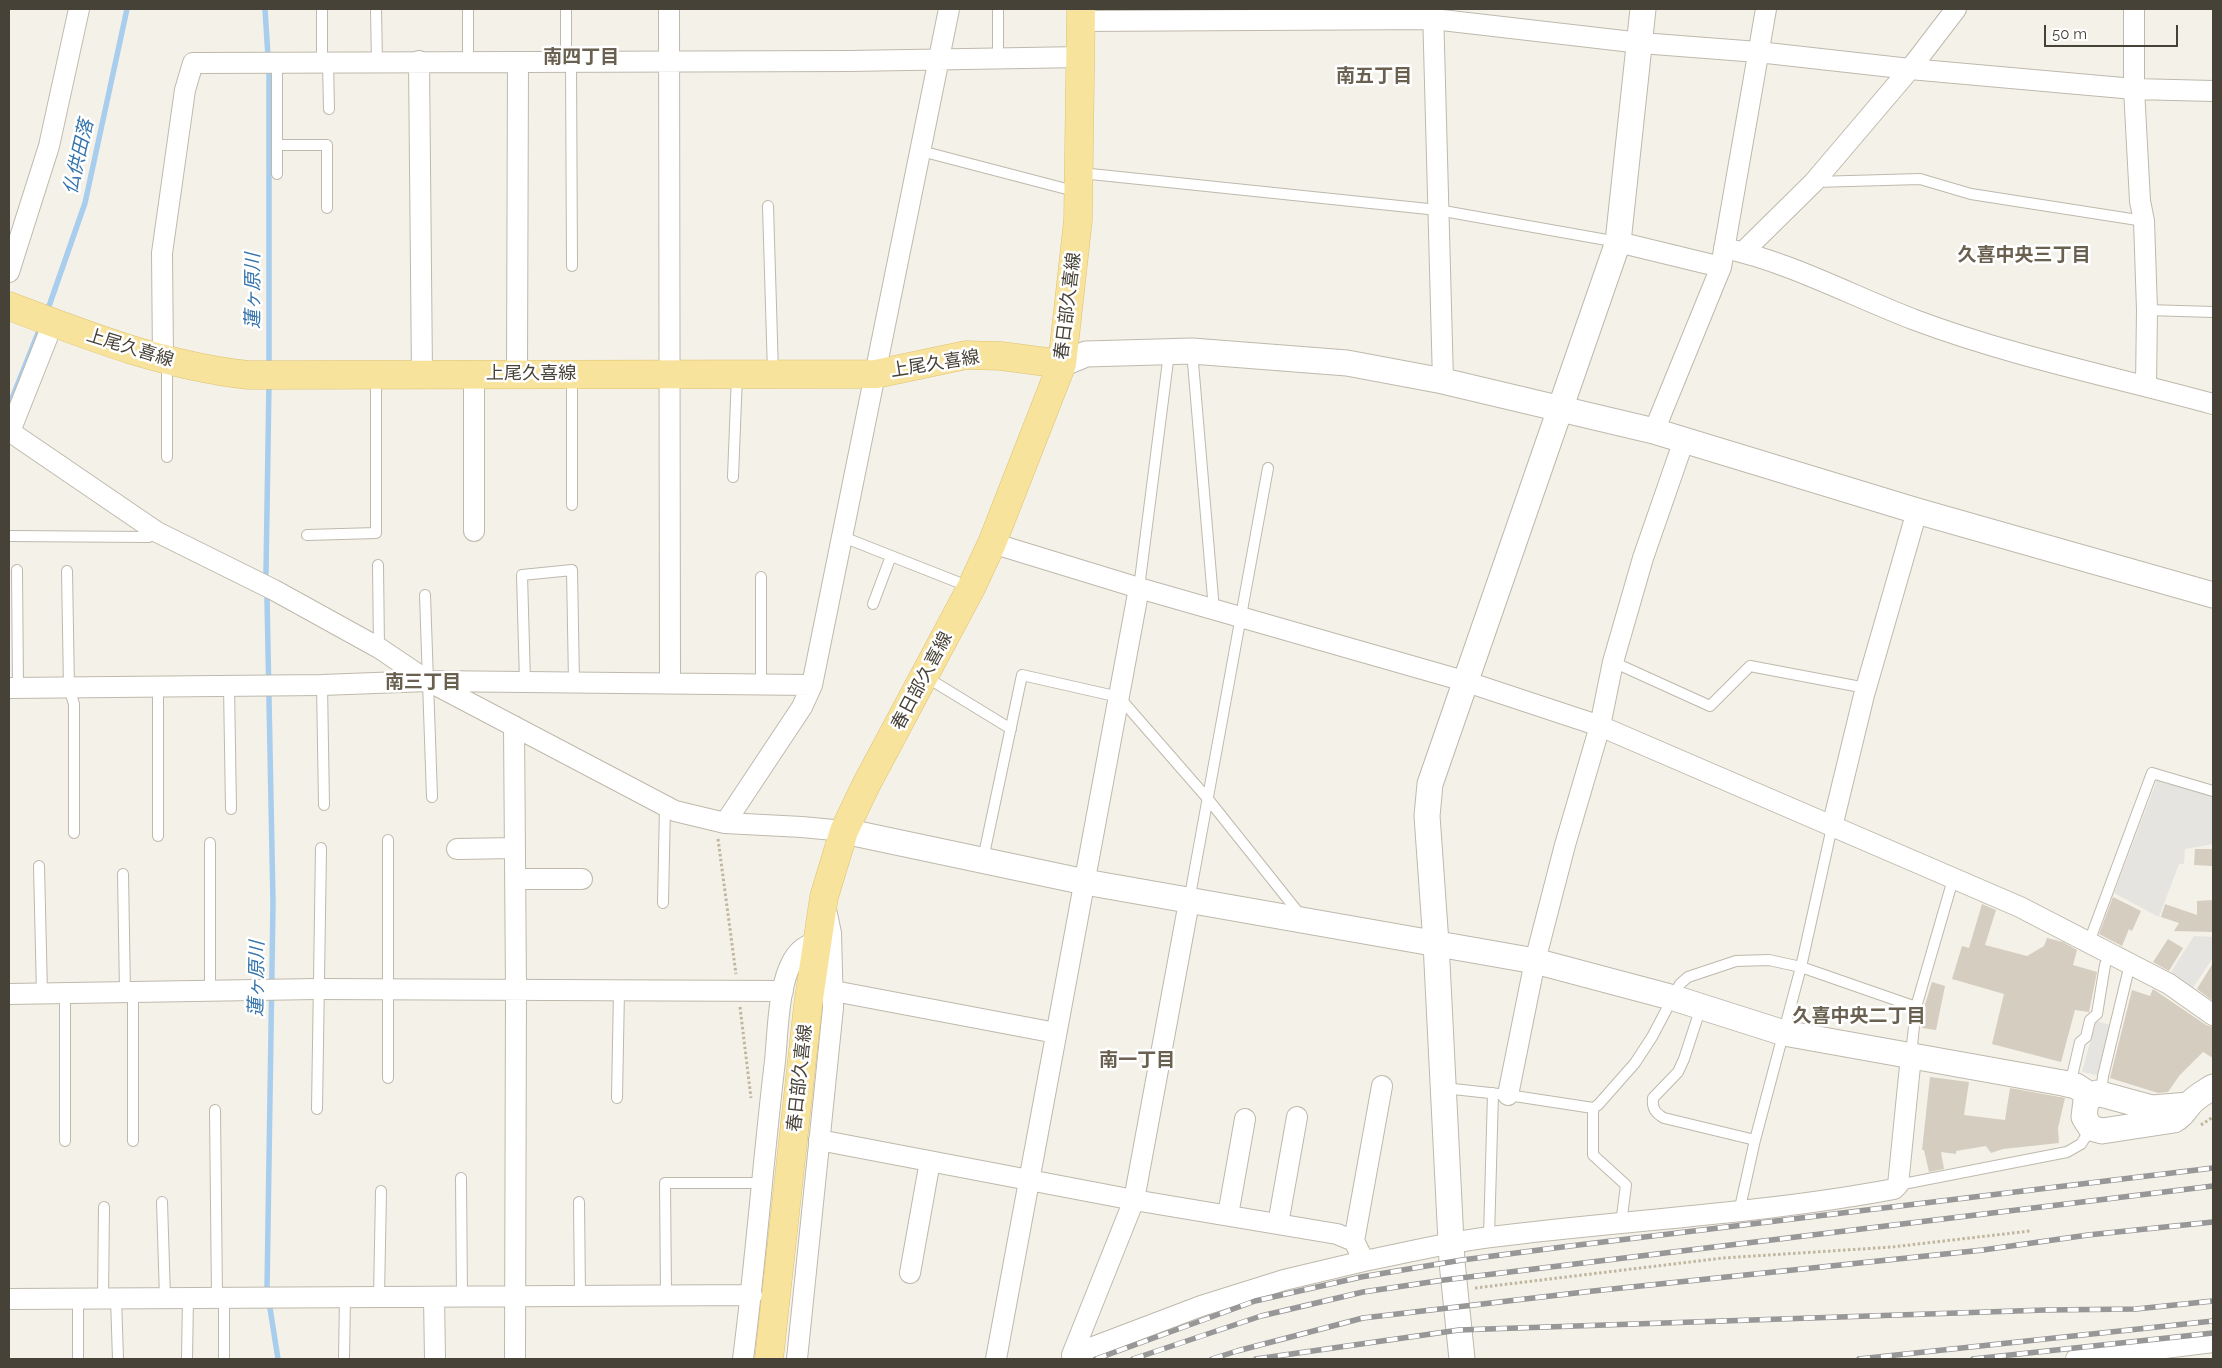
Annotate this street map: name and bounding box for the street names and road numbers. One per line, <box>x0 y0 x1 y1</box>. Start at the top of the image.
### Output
street label: 春日部久喜線 <box>1051 251 1085 361</box>
street label: 上尾久喜線 <box>84 325 176 371</box>
street label: 上尾久喜線 <box>889 346 981 382</box>
street label: 上尾久喜線 <box>486 363 576 385</box>
street label: 春日部久喜線 <box>887 628 957 734</box>
street label: 春日部久喜線 <box>784 1023 816 1133</box>

